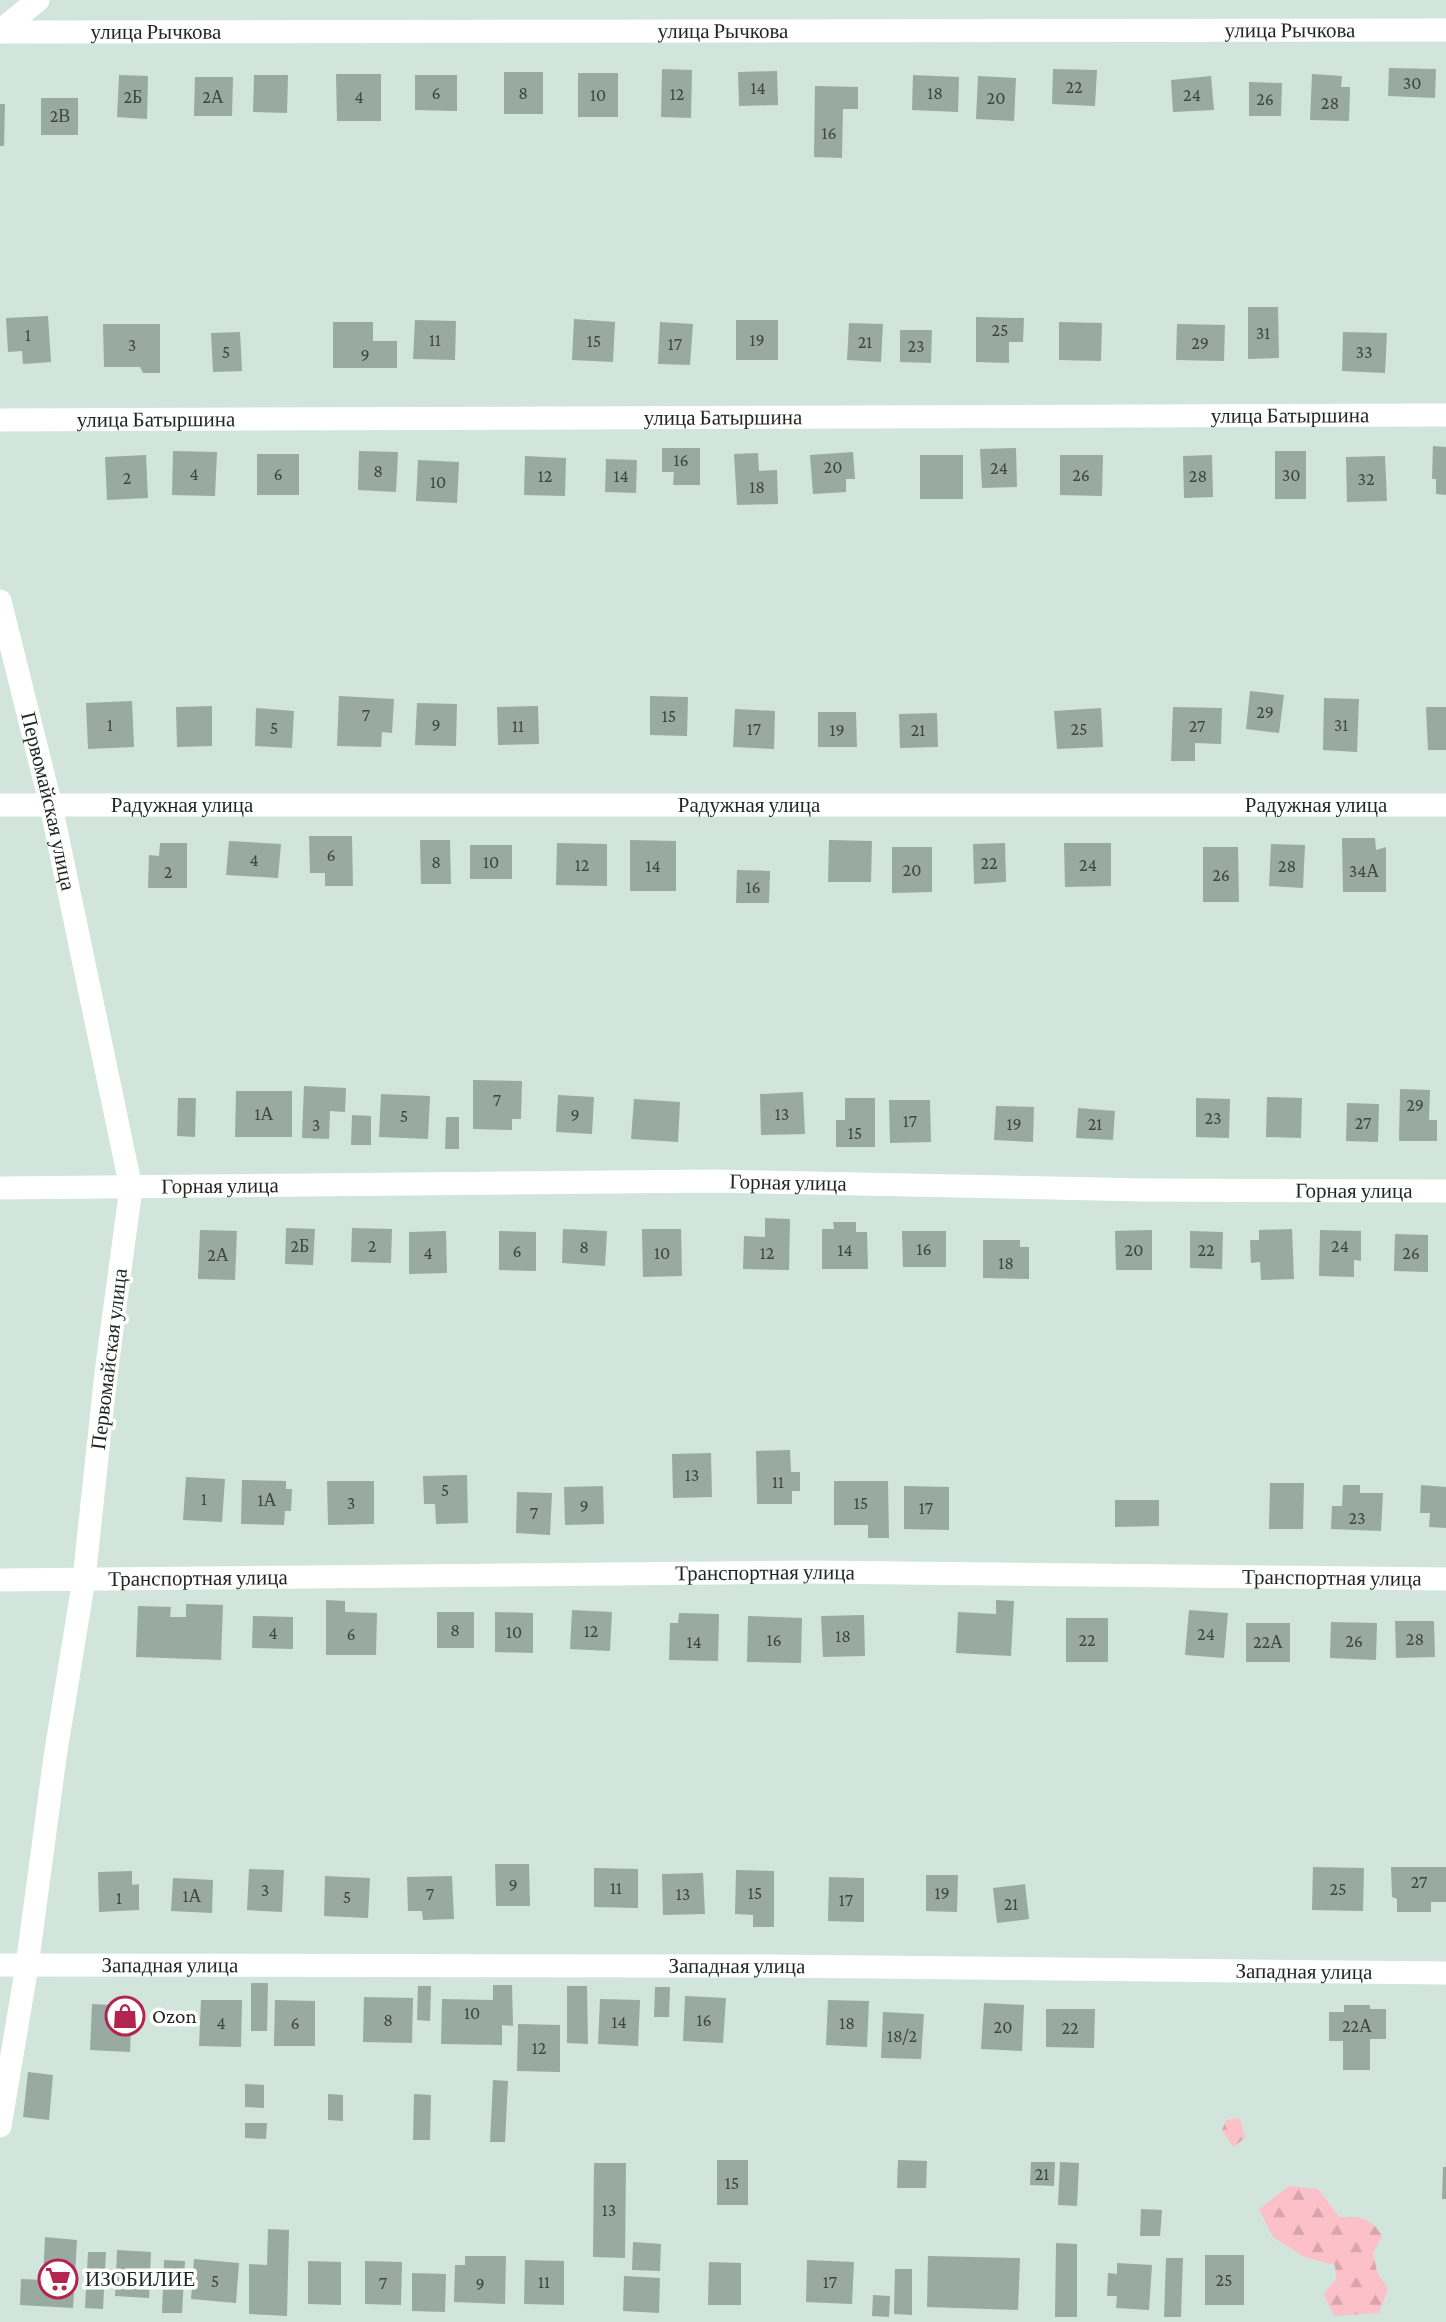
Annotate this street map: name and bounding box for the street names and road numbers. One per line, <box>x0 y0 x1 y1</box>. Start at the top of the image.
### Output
street label: улица Рычкова <box>1225 18 1356 42</box>
street label: улица Рычкова <box>658 19 789 43</box>
street label: улица Рычкова <box>91 20 222 44</box>
street label: улица Батыршина <box>1211 403 1370 428</box>
street label: улица Батыршина <box>644 405 803 430</box>
street label: улица Батыршина <box>77 407 236 432</box>
street label: Первомайская улица <box>16 709 81 893</box>
street label: Радужная улица <box>111 793 254 817</box>
street label: Радужная улица <box>678 793 821 817</box>
street label: Радужная улица <box>1245 793 1388 817</box>
street label: Горная улица <box>729 1169 848 1196</box>
street label: Горная улица <box>161 1173 279 1198</box>
street label: Горная улица <box>1295 1178 1413 1203</box>
street label: Первомайская улица <box>86 1266 132 1451</box>
street label: Транспортная улица <box>675 1560 856 1585</box>
street label: Транспортная улица <box>108 1565 289 1591</box>
street label: Транспортная улица <box>1242 1565 1423 1591</box>
street label: Западная улица <box>102 1953 239 1977</box>
street label: Западная улица <box>669 1954 806 1978</box>
street label: Западная улица <box>1235 1959 1373 1984</box>

